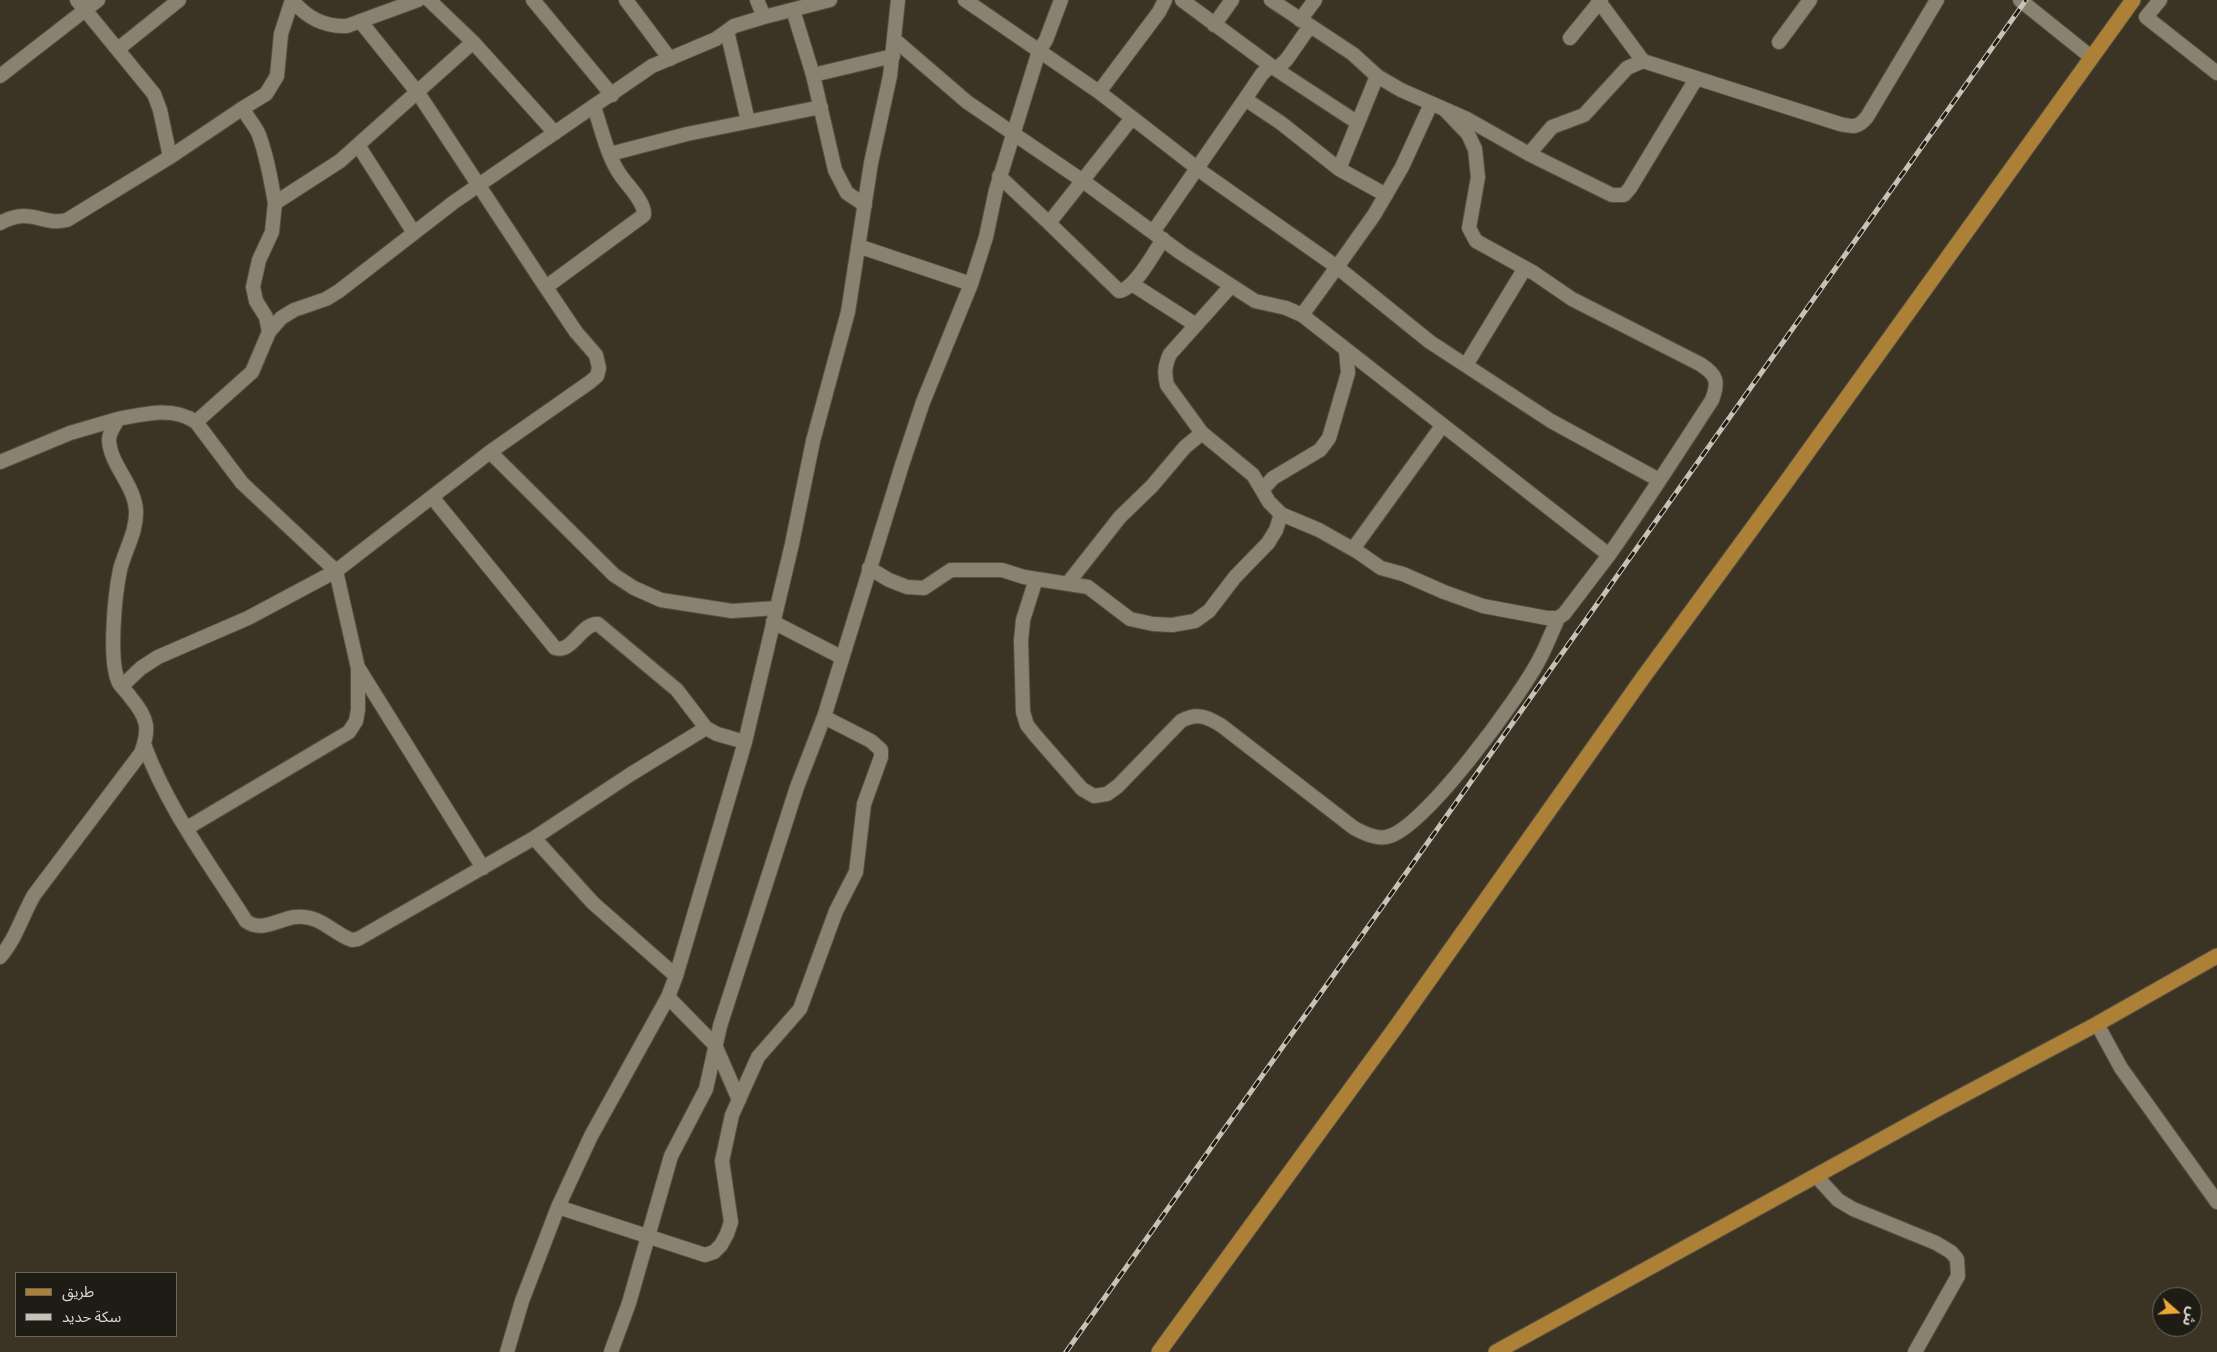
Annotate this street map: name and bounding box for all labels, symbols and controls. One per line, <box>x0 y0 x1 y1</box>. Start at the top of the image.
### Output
legend <box>15 1272 178 1337</box>
text: طريق <box>62 1280 94 1303</box>
north arrow <box>2152 1287 2202 1337</box>
text: ش <box>2178 1304 2204 1329</box>
text: سكة حديد <box>62 1305 121 1328</box>

